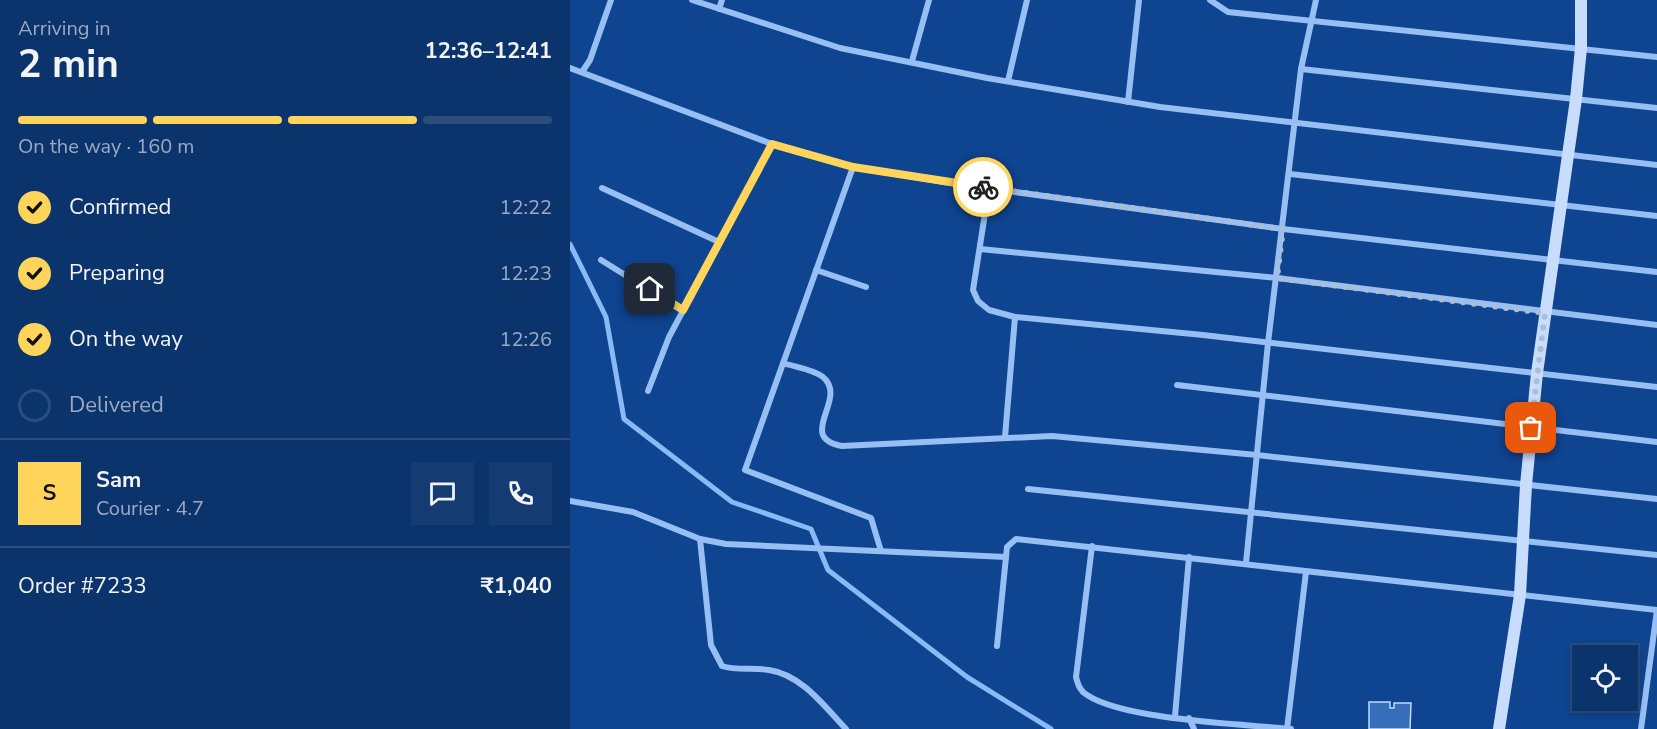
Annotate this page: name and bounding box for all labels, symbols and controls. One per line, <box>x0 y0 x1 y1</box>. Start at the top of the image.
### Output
text: Arriving in <box>18 15 111 42</box>
text: 12:36–12:41 <box>424 36 552 66</box>
text: 2 min <box>18 38 119 91</box>
text: On the way · 160 m <box>18 133 194 160</box>
courier <box>953 157 1013 217</box>
icon: bike <box>967 171 1000 204</box>
icon: check <box>18 191 51 224</box>
text: Confirmed <box>69 192 171 222</box>
text: 12:22 <box>499 194 552 221</box>
icon: check <box>18 257 51 290</box>
text: Preparing <box>69 258 165 288</box>
text: 12:23 <box>499 260 552 287</box>
pin <box>624 263 675 314</box>
icon: home <box>633 272 666 305</box>
icon: check <box>18 323 51 356</box>
text: On the way <box>69 324 183 354</box>
text: 12:26 <box>499 326 552 353</box>
text: Delivered <box>69 390 164 420</box>
pin <box>1505 402 1556 453</box>
icon: bag <box>1514 411 1547 444</box>
button: chat <box>411 462 474 525</box>
button: phone <box>489 462 552 525</box>
text: Sam <box>96 465 141 495</box>
text: S <box>43 478 56 508</box>
text: Courier · 4.7 <box>96 495 204 522</box>
text: Order #7233 <box>18 571 147 601</box>
text: ₹1,040 <box>481 571 552 601</box>
map controls <box>1572 645 1638 711</box>
button: locate <box>1572 645 1638 711</box>

